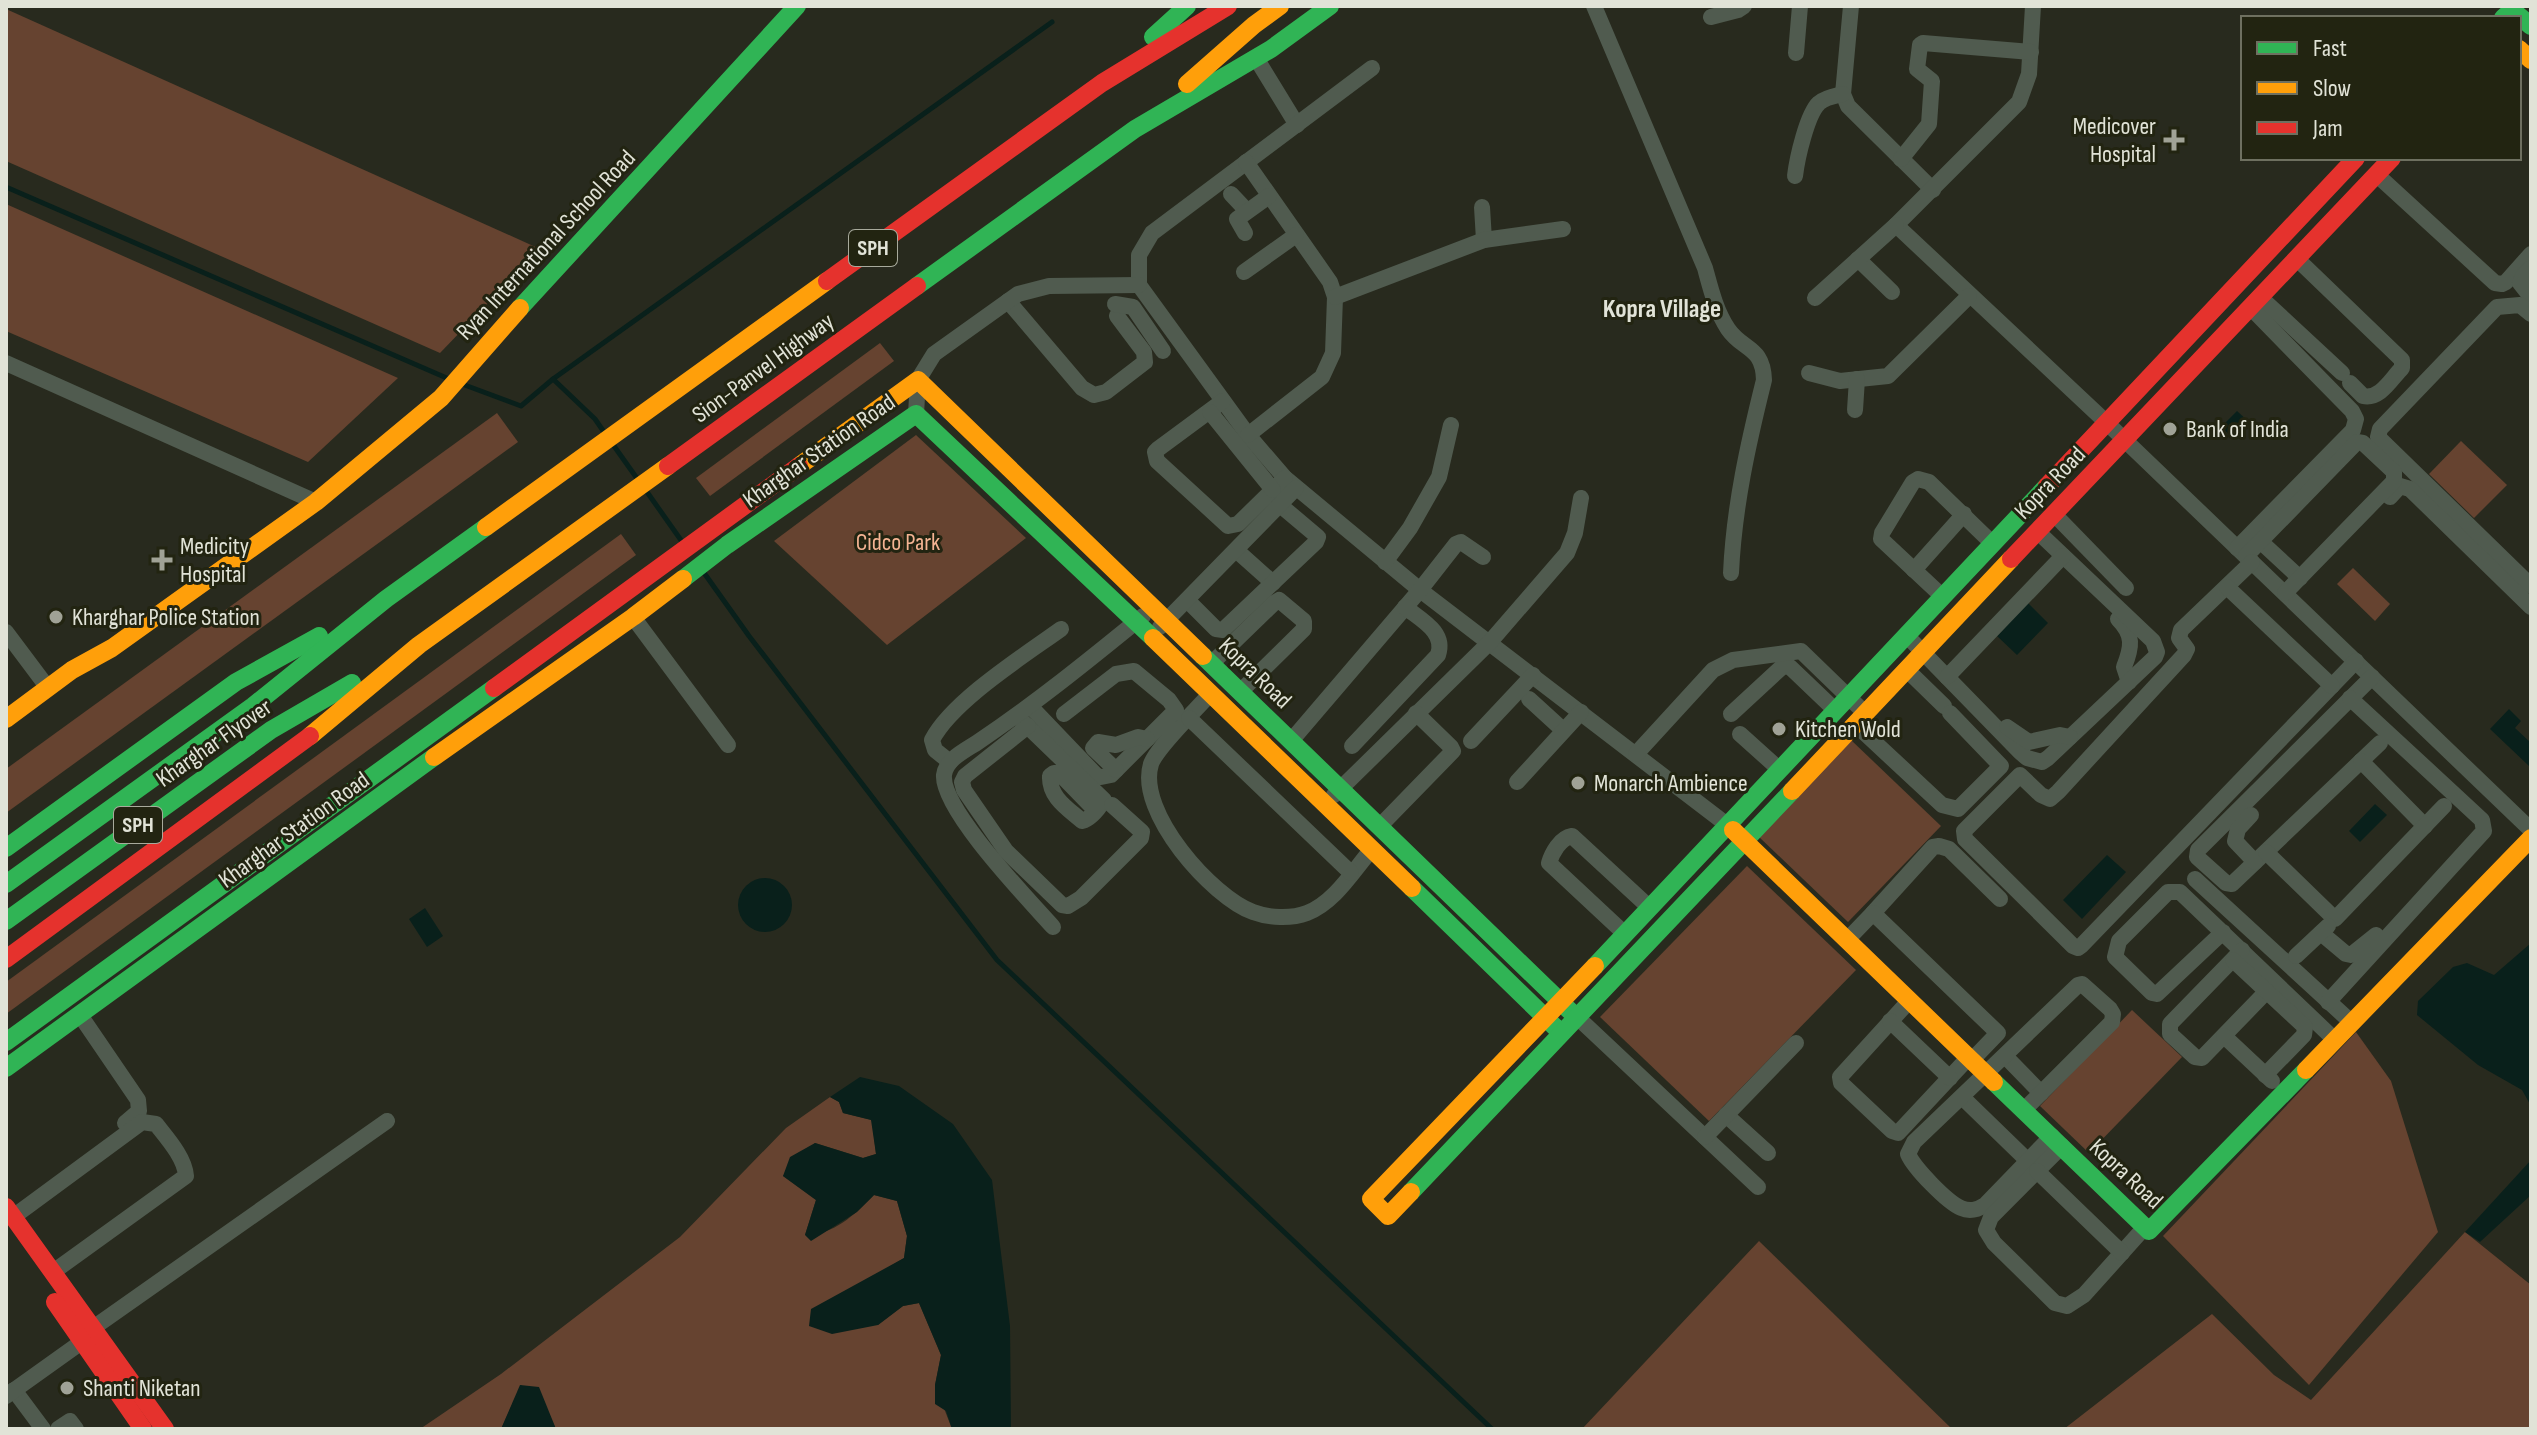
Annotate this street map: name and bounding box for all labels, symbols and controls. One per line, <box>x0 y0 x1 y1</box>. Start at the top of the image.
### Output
legend <box>2241 16 2521 160</box>
text: Fast <box>2313 34 2347 63</box>
text: Slow <box>2313 74 2351 103</box>
place label: Medicover Hospital <box>2073 112 2156 169</box>
text: Jam <box>2312 114 2343 143</box>
marker: Medicover Hospital <box>2163 129 2185 151</box>
street label: Ryan International School Road <box>450 144 642 346</box>
road number: SPH <box>849 230 897 266</box>
district label: Kopra Village <box>1603 294 1721 325</box>
street label: Sion-Panvel Highway <box>686 307 840 429</box>
street label: Kharghar Station Road <box>737 388 901 514</box>
place label: Bank of India <box>2186 415 2289 444</box>
marker: Bank of India <box>2161 420 2179 438</box>
street label: Kopra Road <box>2008 441 2092 525</box>
park label: Cidco Park <box>856 528 940 557</box>
place label: Medicity Hospital <box>180 532 249 589</box>
marker: Medicity Hospital <box>151 549 173 571</box>
place label: Kharghar Police Station <box>72 603 260 632</box>
marker: Kharghar Police Station <box>47 608 65 626</box>
street label: Kopra Road <box>1213 631 1297 715</box>
street label: Kharghar Flyover <box>151 692 277 793</box>
place label: Kitchen Wold <box>1795 715 1901 744</box>
marker: Kitchen Wold <box>1770 720 1788 738</box>
street label: Kharghar Station Road <box>213 766 375 894</box>
place label: Monarch Ambience <box>1594 769 1748 798</box>
marker: Monarch Ambience <box>1569 774 1587 792</box>
road number: SPH <box>114 807 162 843</box>
street label: Kopra Road <box>2083 1133 2169 1215</box>
place label: Shanti Niketan <box>83 1374 201 1403</box>
marker: Shanti Niketan <box>58 1379 76 1397</box>

